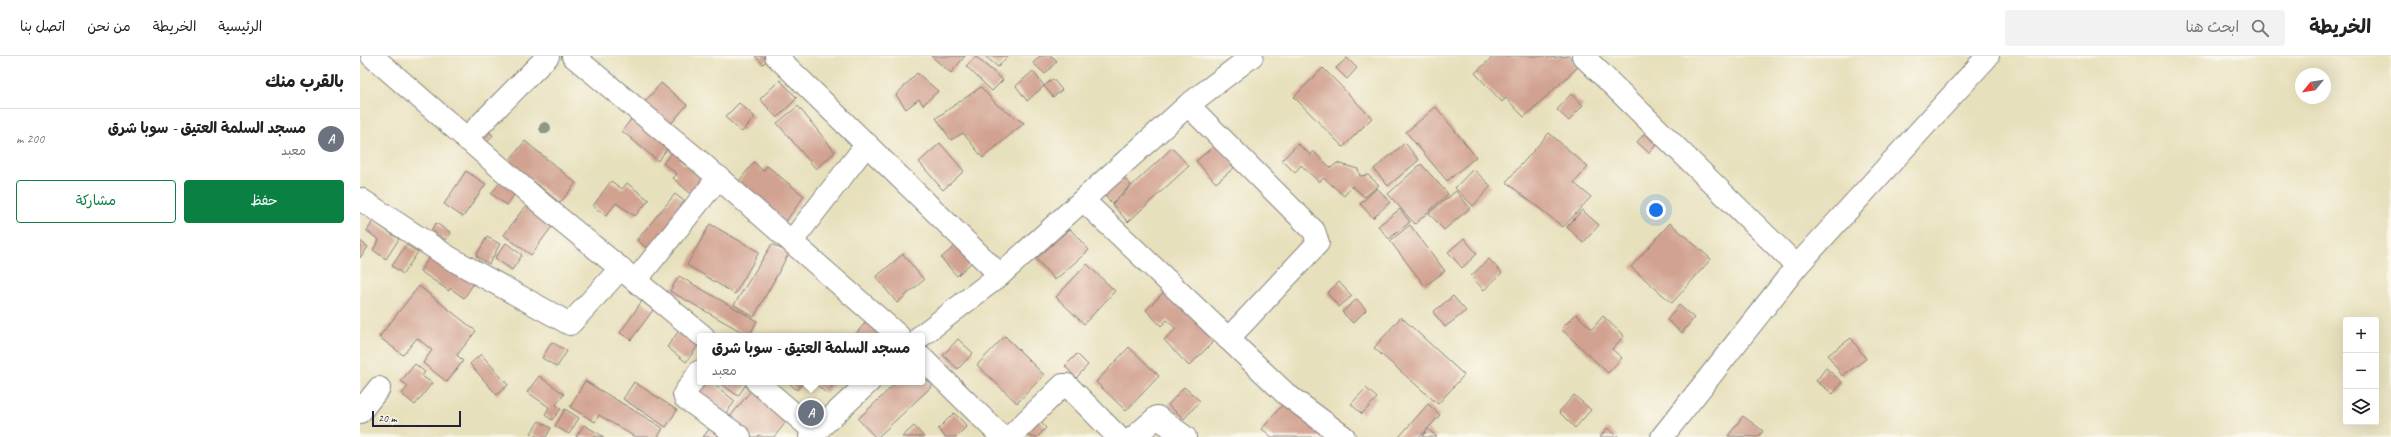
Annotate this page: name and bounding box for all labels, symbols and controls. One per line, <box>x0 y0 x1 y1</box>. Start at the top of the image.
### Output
search box <box>2005 10 2285 46</box>
text: الخريطة <box>2309 15 2371 39</box>
icon: search <box>2249 17 2271 39</box>
text: اتصل بنا <box>20 18 65 35</box>
text: من نحن <box>87 18 131 35</box>
text: الخريطة <box>153 18 196 35</box>
text: الرئيسية <box>218 18 262 35</box>
text: ابحث هنا <box>2185 18 2239 37</box>
north arrow <box>2295 68 2331 104</box>
text: بالقرب منك <box>265 71 344 92</box>
text: مسجد السلمة العتيق - سوبا شرق <box>108 119 306 138</box>
text: 200 m <box>16 131 44 147</box>
text: A <box>328 131 334 147</box>
text: معبد <box>281 143 306 159</box>
button: مشاركة <box>16 180 176 223</box>
button: حفظ <box>184 180 344 223</box>
your location <box>1646 200 1666 220</box>
map controls <box>2343 317 2379 425</box>
button: + <box>2343 317 2379 353</box>
popup <box>697 333 925 385</box>
text: مسجد السلمة العتيق - سوبا شرق <box>712 339 910 358</box>
button: − <box>2343 353 2379 389</box>
text: معبد <box>712 363 737 379</box>
button: layers <box>2343 389 2379 425</box>
pin: A <box>798 398 824 428</box>
scale bar <box>372 409 461 428</box>
text: 20 m <box>378 411 397 425</box>

